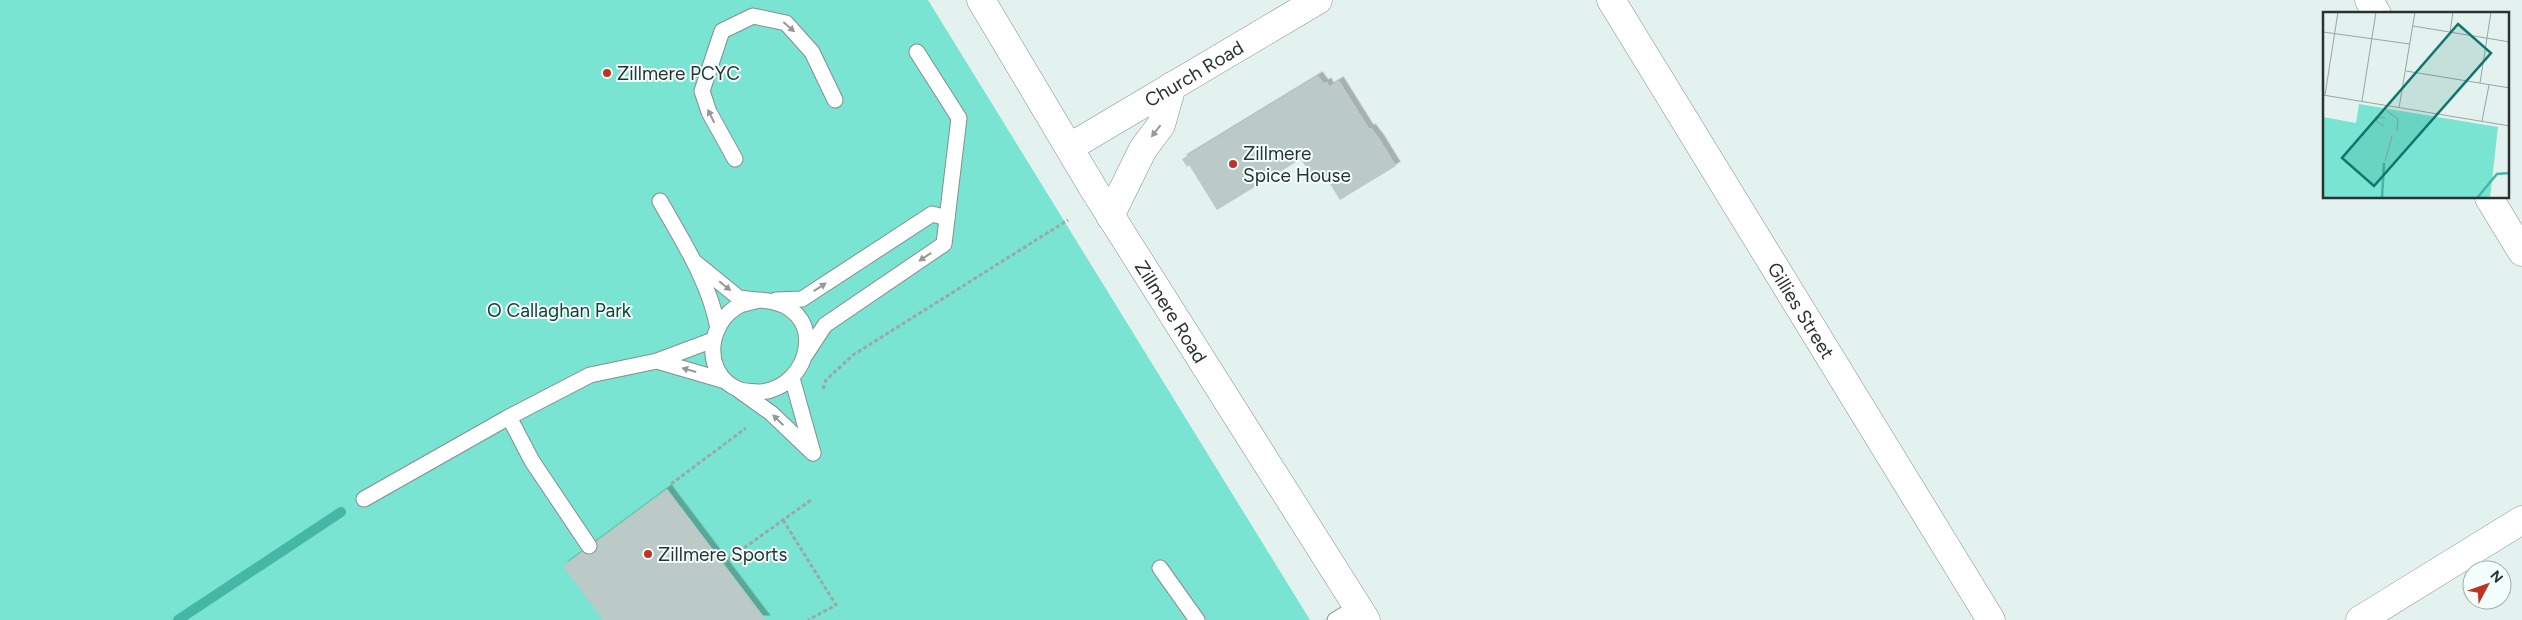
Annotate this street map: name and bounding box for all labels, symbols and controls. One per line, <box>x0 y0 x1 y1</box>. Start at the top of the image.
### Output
inset map <box>2323 12 2510 199</box>
one-way arrow <box>782 22 795 33</box>
street label: Church Road <box>1140 35 1247 112</box>
place label: Zillmere PCYC <box>617 62 740 85</box>
marker: Zillmere PCYC <box>601 67 613 79</box>
one-way arrow <box>707 108 716 123</box>
one-way arrow <box>1151 124 1161 138</box>
place label: Zillmere Spice House <box>1243 142 1351 187</box>
marker: Zillmere Spice House <box>1227 158 1239 170</box>
one-way arrow <box>918 252 932 262</box>
street label: Zillmere Road <box>1130 256 1212 367</box>
street label: Gillies Street <box>1763 258 1839 363</box>
one-way arrow <box>718 281 731 292</box>
one-way arrow <box>813 282 826 292</box>
park label: O Callaghan Park <box>487 299 632 322</box>
one-way arrow <box>682 366 697 374</box>
one-way arrow <box>773 414 785 426</box>
place label: Zillmere Sports <box>658 543 787 566</box>
marker: Zillmere Sports <box>642 548 654 560</box>
north arrow <box>2462 560 2512 610</box>
text: N <box>2486 567 2506 586</box>

